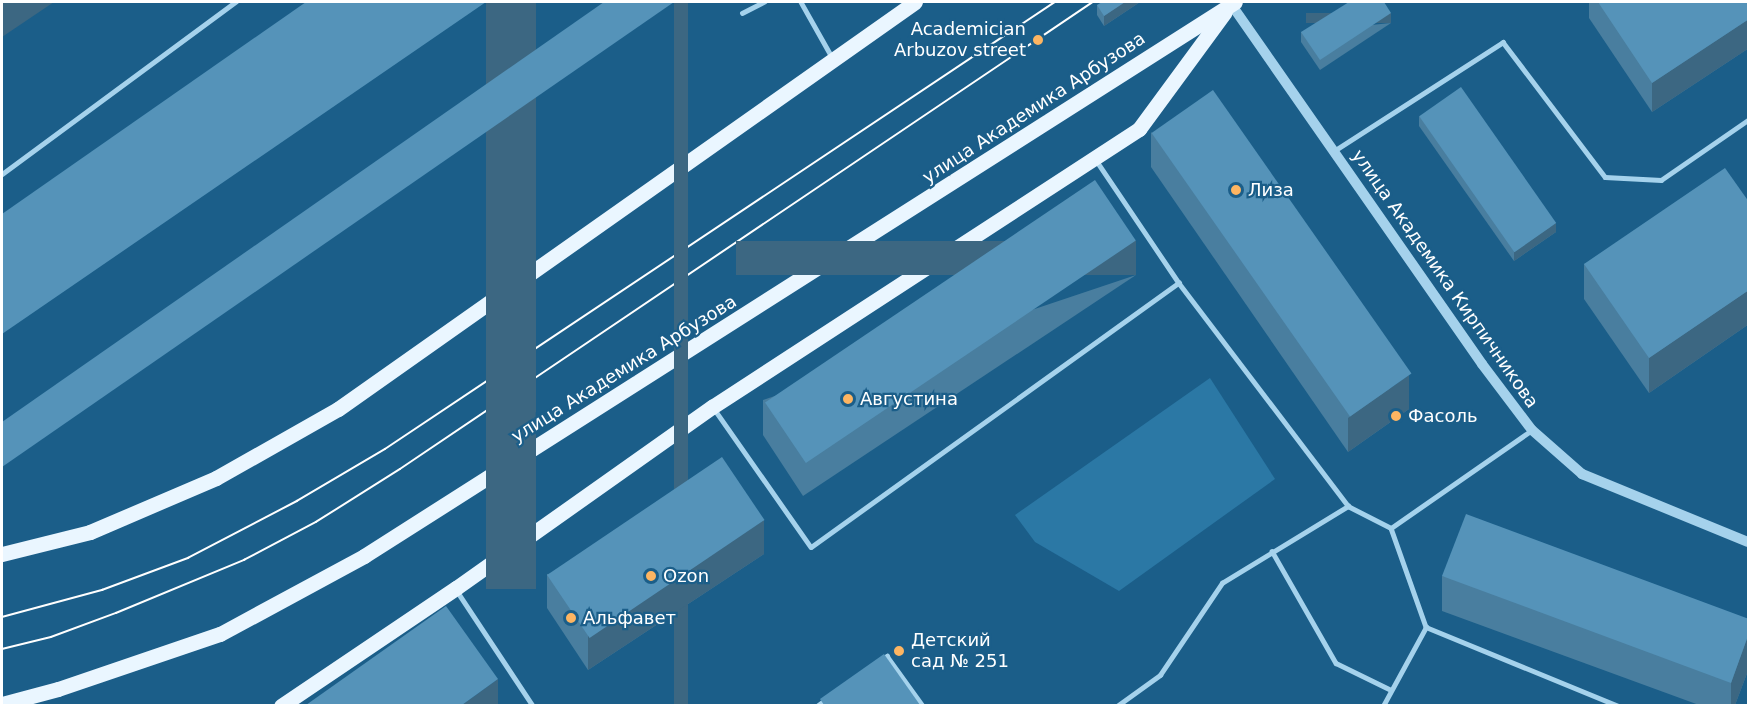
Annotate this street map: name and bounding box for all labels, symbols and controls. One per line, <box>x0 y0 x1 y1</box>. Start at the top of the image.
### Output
place label: Academician Arbuzov street <box>894 19 1026 62</box>
street label: улица Академика Арбузова <box>919 28 1149 188</box>
marker: Academician Arbuzov street <box>1031 33 1045 47</box>
street label: улица Академика Кирпичникова <box>1347 146 1543 412</box>
place label: Лиза <box>1248 179 1294 201</box>
marker: Лиза <box>1229 183 1243 197</box>
street label: улица Академика Арбузова <box>508 291 740 447</box>
place label: Августина <box>860 388 958 410</box>
marker: Августина <box>841 392 855 406</box>
place label: Фасоль <box>1408 405 1478 427</box>
marker: Фасоль <box>1389 409 1403 423</box>
place label: Ozon <box>663 565 709 587</box>
marker: Ozon <box>644 569 658 583</box>
place label: Альфавет <box>583 607 676 629</box>
marker: Альфавет <box>564 611 578 625</box>
place label: Детский сад № 251 <box>911 630 1009 672</box>
marker: Детский сад № 251 <box>892 644 906 658</box>

